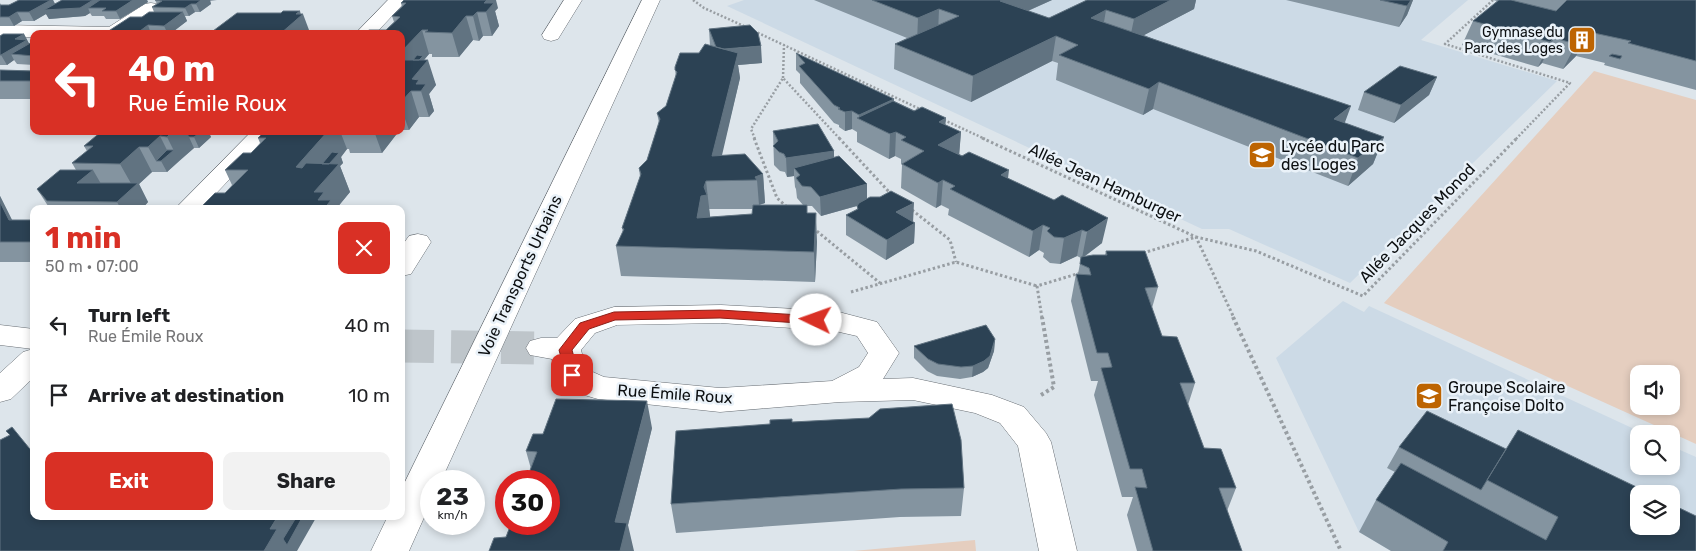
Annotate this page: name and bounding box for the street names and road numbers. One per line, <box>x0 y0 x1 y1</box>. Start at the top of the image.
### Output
street label: Allée Jean Hamburger <box>1026 139 1184 227</box>
street label: Allée Jacques Monod <box>1355 159 1479 287</box>
street label: Voie Transports Urbains <box>474 192 566 360</box>
street label: Rue Émile Roux <box>617 380 734 408</box>

